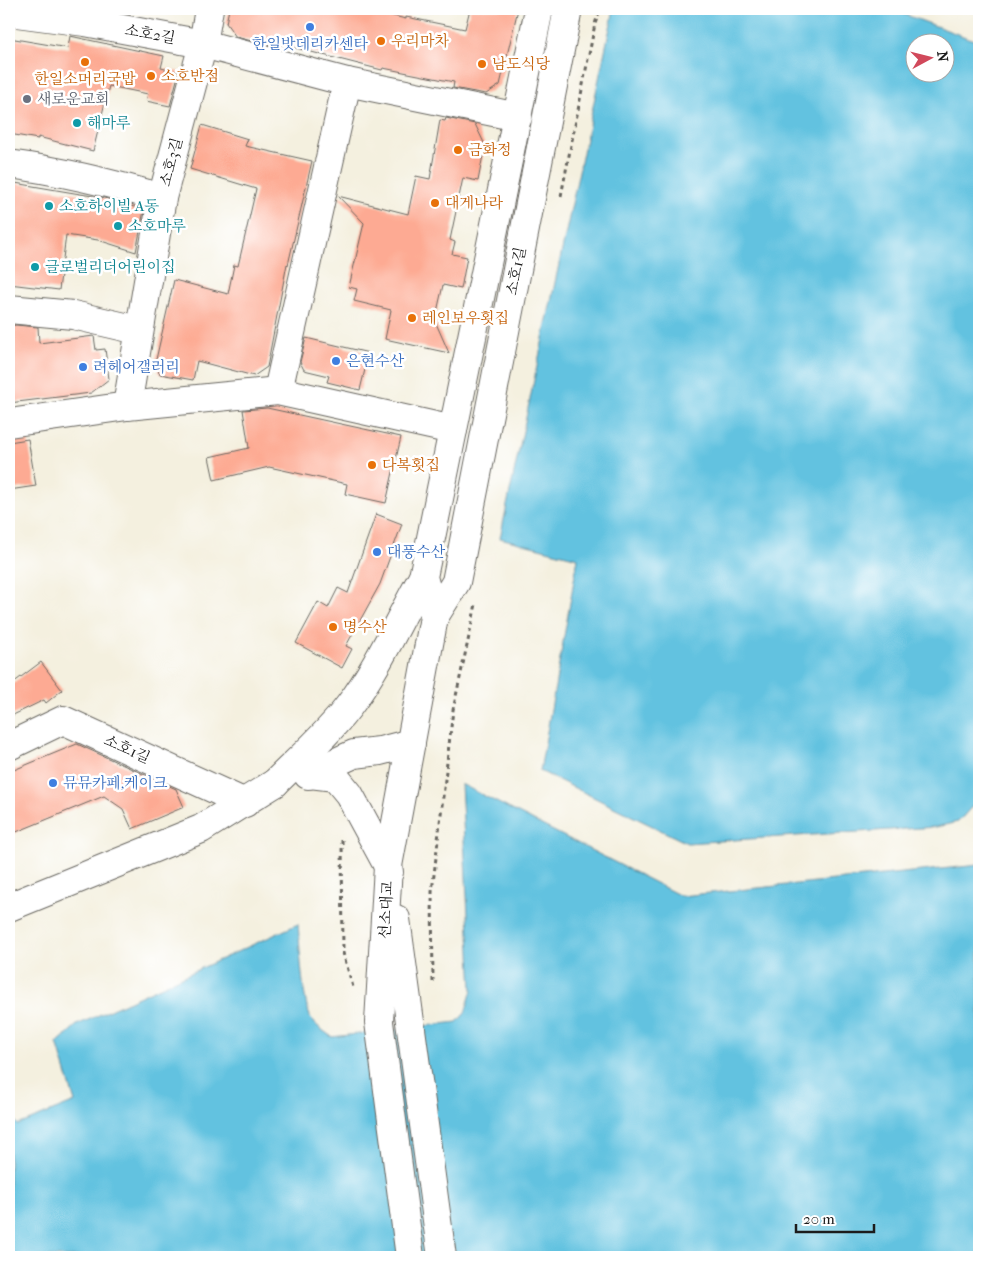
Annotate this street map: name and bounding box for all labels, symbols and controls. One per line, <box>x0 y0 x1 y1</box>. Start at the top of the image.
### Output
street label: 소호2길 <box>123 21 177 47</box>
marker: 한일밧데리카센타 <box>304 21 316 33</box>
place label: 우리마차 <box>391 32 449 50</box>
north arrow <box>906 32 956 82</box>
place label: 한일밧데리카센타 <box>252 35 368 53</box>
marker: 우리마차 <box>375 35 387 47</box>
text: N <box>933 50 952 63</box>
place label: 남도식당 <box>492 55 550 73</box>
marker: 한일소머리국밥 <box>79 56 91 68</box>
marker: 남도식당 <box>476 58 488 70</box>
place label: 소호반점 <box>161 67 219 85</box>
place label: 한일소머리국밥 <box>34 70 136 88</box>
marker: 소호반점 <box>145 70 157 82</box>
place label: 새로운교회 <box>37 90 109 108</box>
marker: 새로운교회 <box>21 93 33 105</box>
place label: 해마루 <box>87 114 131 132</box>
marker: 해마루 <box>71 117 83 129</box>
street label: 소호3길 <box>156 136 186 188</box>
place label: 금화정 <box>468 141 511 159</box>
marker: 금화정 <box>452 144 464 156</box>
place label: 대게나라 <box>445 194 503 212</box>
place label: 소호하이빌 A동 <box>59 197 159 215</box>
marker: 대게나라 <box>429 197 441 209</box>
marker: 소호하이빌 A동 <box>43 200 55 212</box>
place label: 소호마루 <box>128 217 186 235</box>
marker: 소호마루 <box>112 220 124 232</box>
street label: 소호1길 <box>503 245 529 297</box>
place label: 글로벌리더어린이집 <box>45 258 175 276</box>
marker: 글로벌리더어린이집 <box>29 261 41 273</box>
place label: 레인보우횟집 <box>422 309 509 327</box>
marker: 레인보우횟집 <box>406 312 418 324</box>
place label: 은현수산 <box>346 352 404 370</box>
marker: 은현수산 <box>330 355 342 367</box>
place label: 려헤어갤러리 <box>93 358 180 376</box>
marker: 려헤어갤러리 <box>77 361 89 373</box>
place label: 다복횟집 <box>382 456 440 474</box>
marker: 다복횟집 <box>366 459 378 471</box>
place label: 대풍수산 <box>387 543 445 561</box>
marker: 대풍수산 <box>371 546 383 558</box>
place label: 명수산 <box>343 618 387 636</box>
marker: 명수산 <box>327 621 339 633</box>
street label: 소호1길 <box>101 731 153 767</box>
place label: 뮤뮤카페,케이크 <box>63 774 168 792</box>
marker: 뮤뮤카페,케이크 <box>47 777 59 789</box>
street label: 선소대교 <box>375 880 397 939</box>
scale bar <box>796 1201 873 1233</box>
text: 20 m <box>803 1210 835 1228</box>

